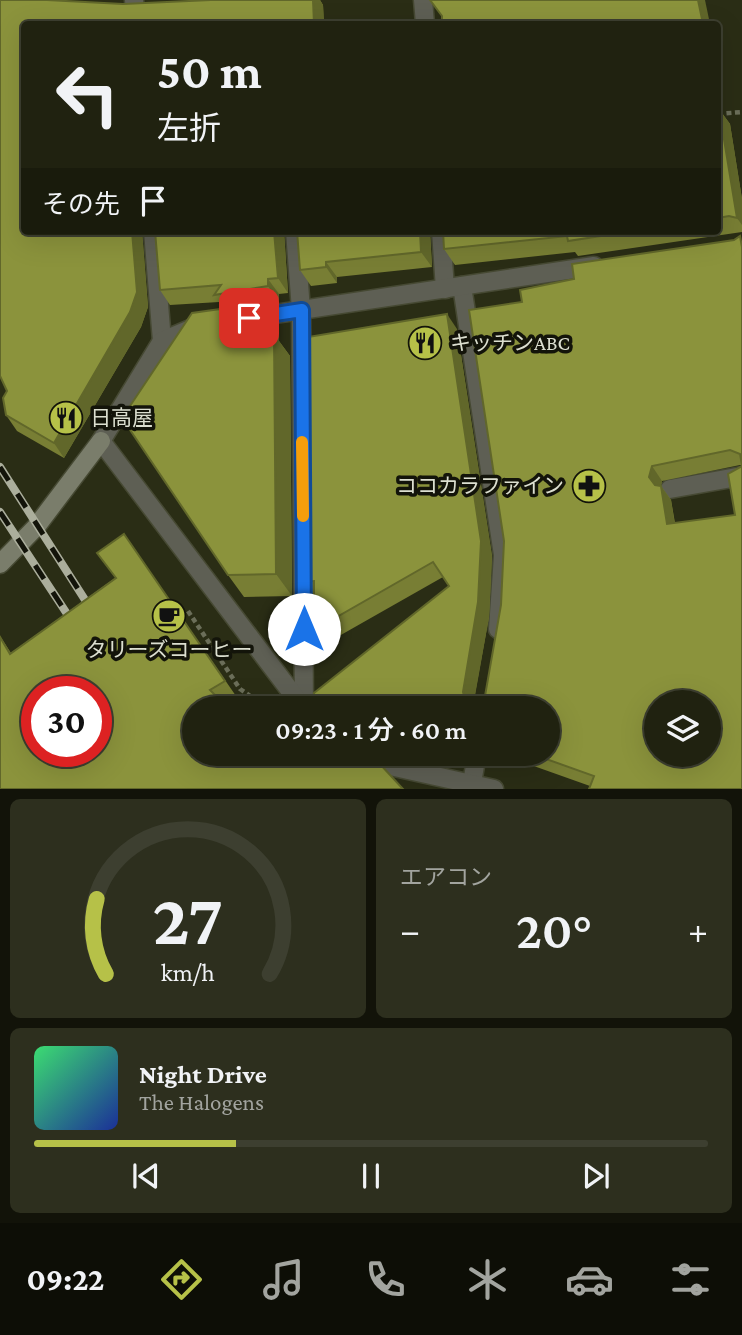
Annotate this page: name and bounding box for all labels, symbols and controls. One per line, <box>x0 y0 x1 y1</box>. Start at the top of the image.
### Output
text: 50 m <box>157 44 262 99</box>
icon: left <box>42 49 133 140</box>
text: 左折 <box>157 110 221 146</box>
icon: arrive <box>134 182 172 220</box>
text: その先 <box>42 190 120 219</box>
pin <box>219 288 279 348</box>
icon: arrive <box>230 299 268 337</box>
restaurant icon: キッチンABC <box>406 324 444 362</box>
place label: キッチンABC <box>450 331 570 355</box>
restaurant icon: 日高屋 <box>47 399 85 437</box>
place label: 日高屋 <box>90 406 153 430</box>
pharmacy icon: ココカラファイン <box>570 467 608 505</box>
place label: ココカラファイン <box>396 474 564 498</box>
position arrow <box>267 592 341 666</box>
cafe icon: タリーズコーヒー <box>150 597 188 635</box>
place label: タリーズコーヒー <box>86 638 252 662</box>
speed limit sign: 30 <box>21 676 112 767</box>
map controls <box>644 690 721 767</box>
button: layers <box>644 690 721 767</box>
text: 09:23 · 1 分 · 60 m <box>275 716 467 745</box>
text: エアコン <box>400 864 492 890</box>
text: 27 <box>153 880 223 961</box>
text: 20° <box>516 901 592 959</box>
text: − <box>400 909 420 951</box>
text: + <box>688 909 708 951</box>
text: km/h <box>161 959 215 986</box>
text: Night Drive <box>139 1060 267 1089</box>
text: The Halogens <box>139 1089 264 1115</box>
icon: previous <box>127 1157 165 1195</box>
icon: pause <box>352 1157 390 1195</box>
icon: next <box>577 1157 615 1195</box>
icon: directions <box>157 1255 206 1304</box>
icon: music <box>259 1255 308 1304</box>
icon: phone <box>361 1255 410 1304</box>
icon: climate <box>463 1255 512 1304</box>
icon: car <box>565 1255 614 1304</box>
icon: filters <box>666 1255 715 1304</box>
text: 09:22 <box>26 1261 104 1297</box>

